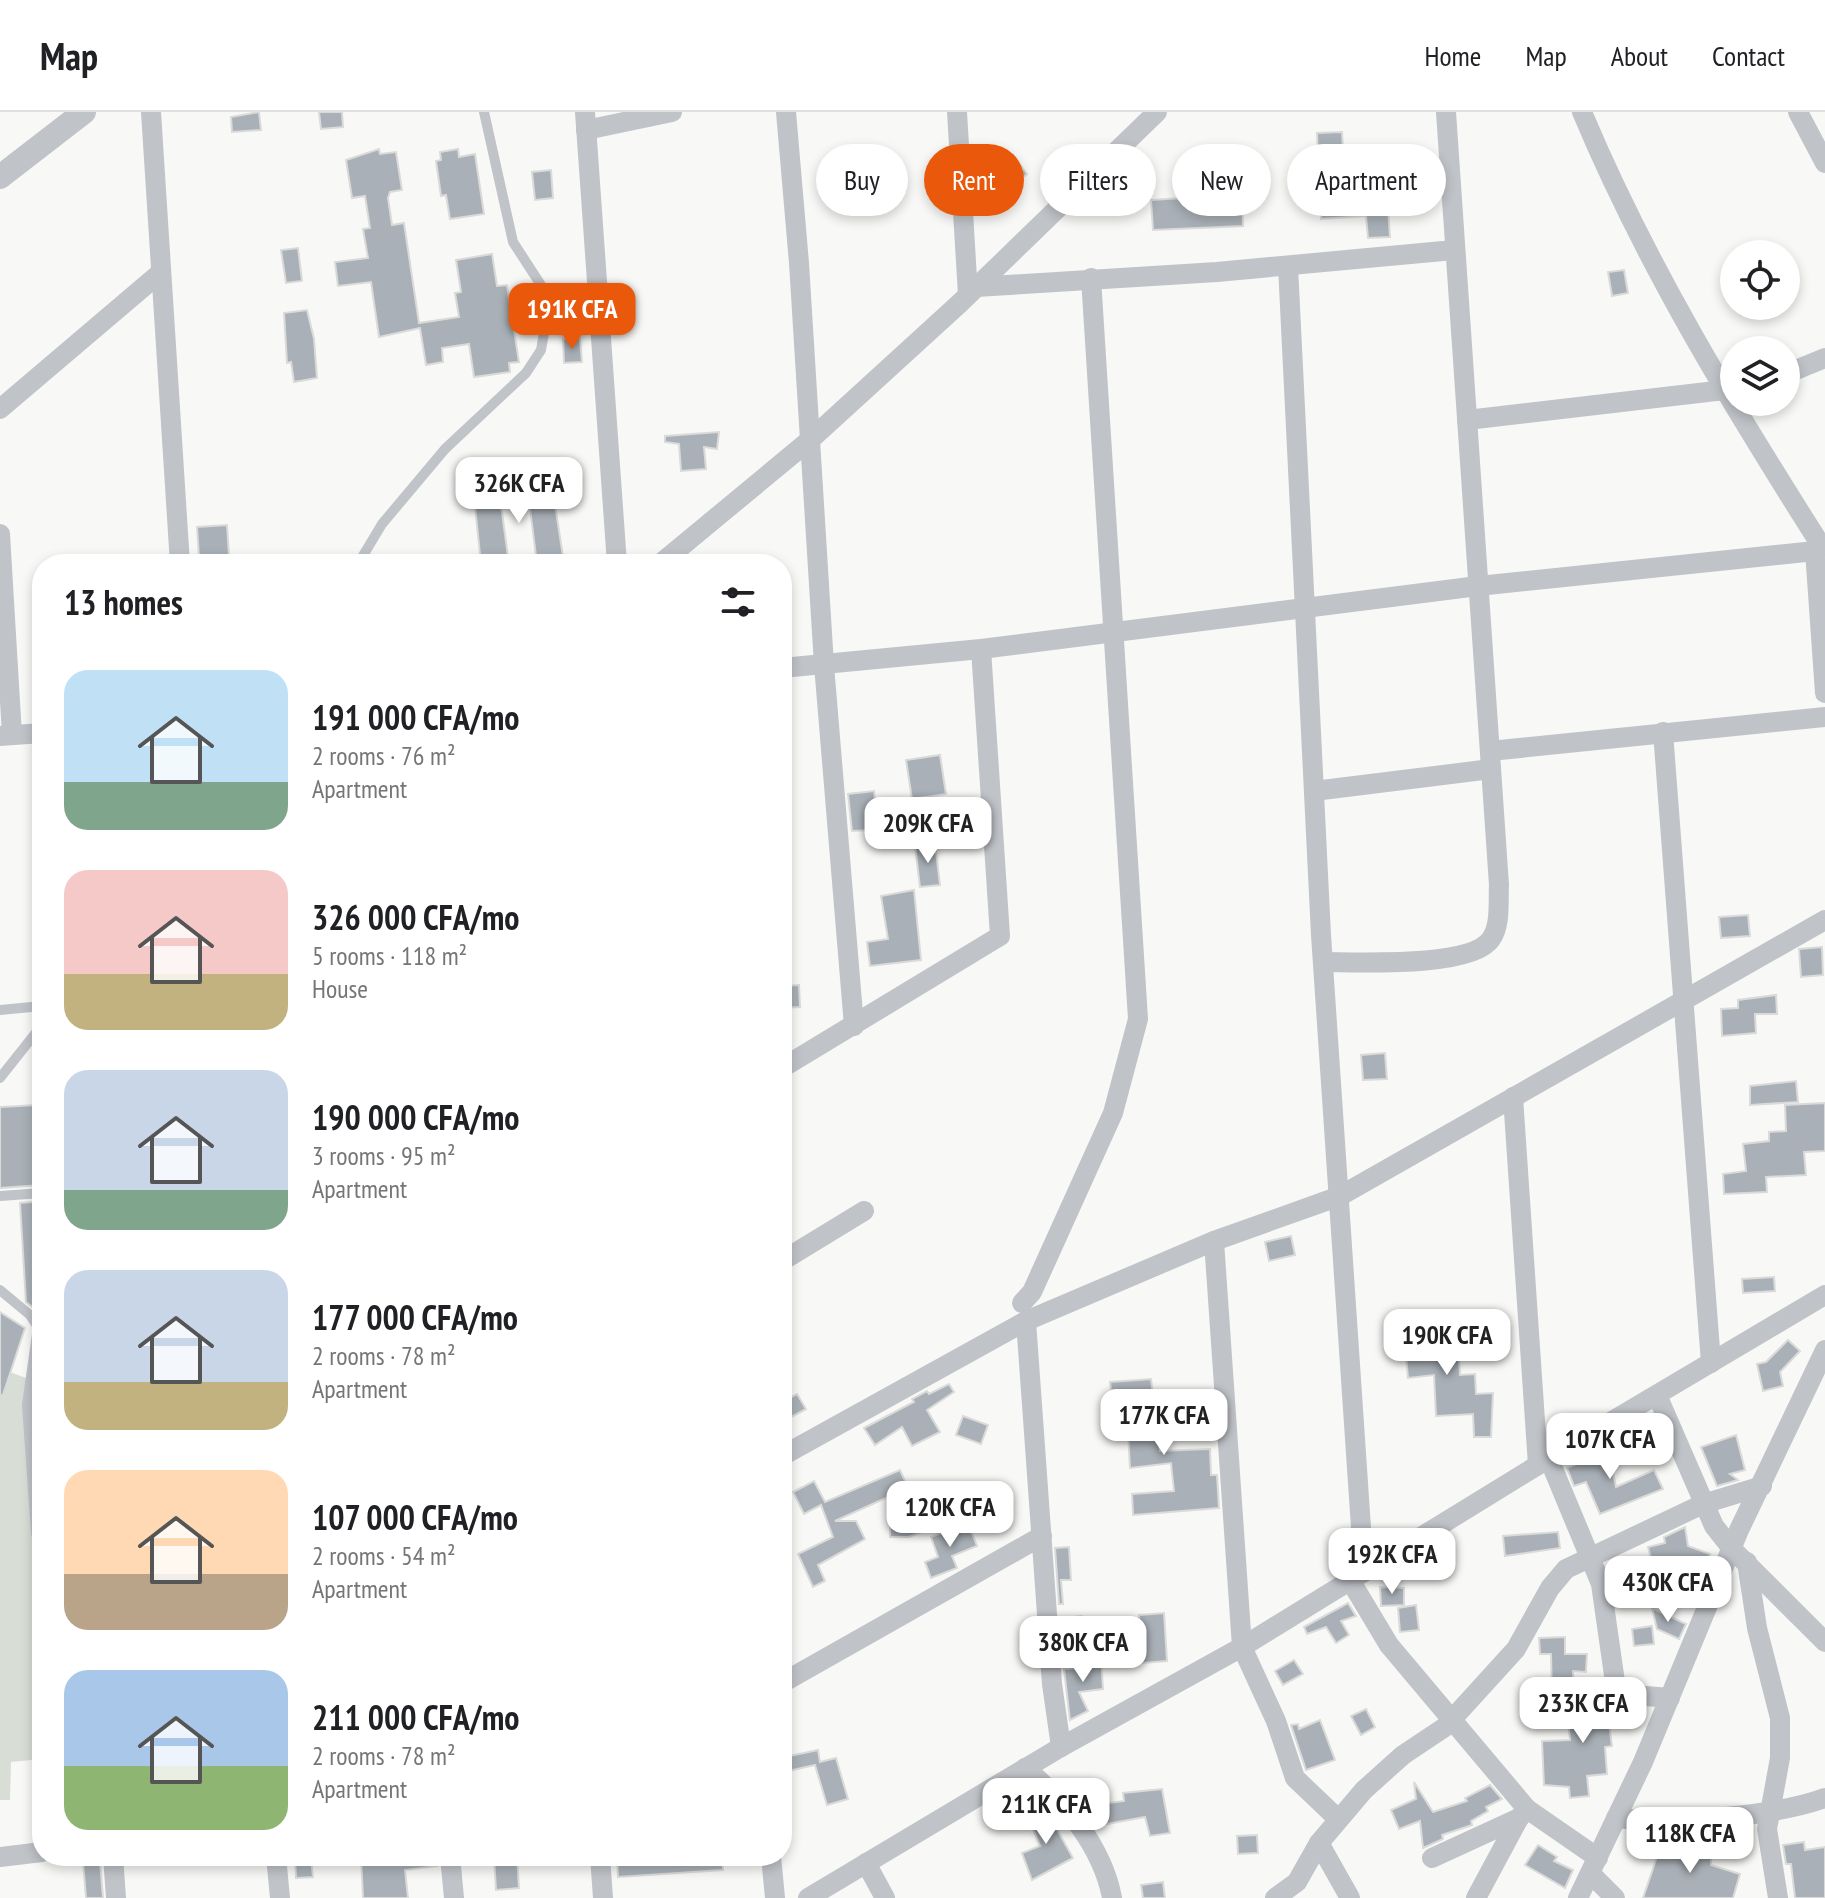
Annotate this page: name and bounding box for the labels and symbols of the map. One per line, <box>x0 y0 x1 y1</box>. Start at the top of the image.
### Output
pin: 191K CFA <box>489 283 655 351</box>
pin: 326K CFA <box>436 457 602 525</box>
pin: 209K CFA <box>845 797 1011 865</box>
pin: 190K CFA <box>1364 1309 1530 1377</box>
pin: 177K CFA <box>1081 1389 1247 1457</box>
pin: 107K CFA <box>1527 1413 1693 1481</box>
pin: 120K CFA <box>867 1481 1033 1549</box>
pin: 192K CFA <box>1309 1528 1475 1596</box>
pin: 430K CFA <box>1585 1556 1751 1624</box>
pin: 380K CFA <box>1000 1616 1166 1684</box>
pin: 233K CFA <box>1500 1677 1666 1745</box>
pin: 211K CFA <box>963 1778 1129 1846</box>
pin: 118K CFA <box>1607 1807 1773 1875</box>

